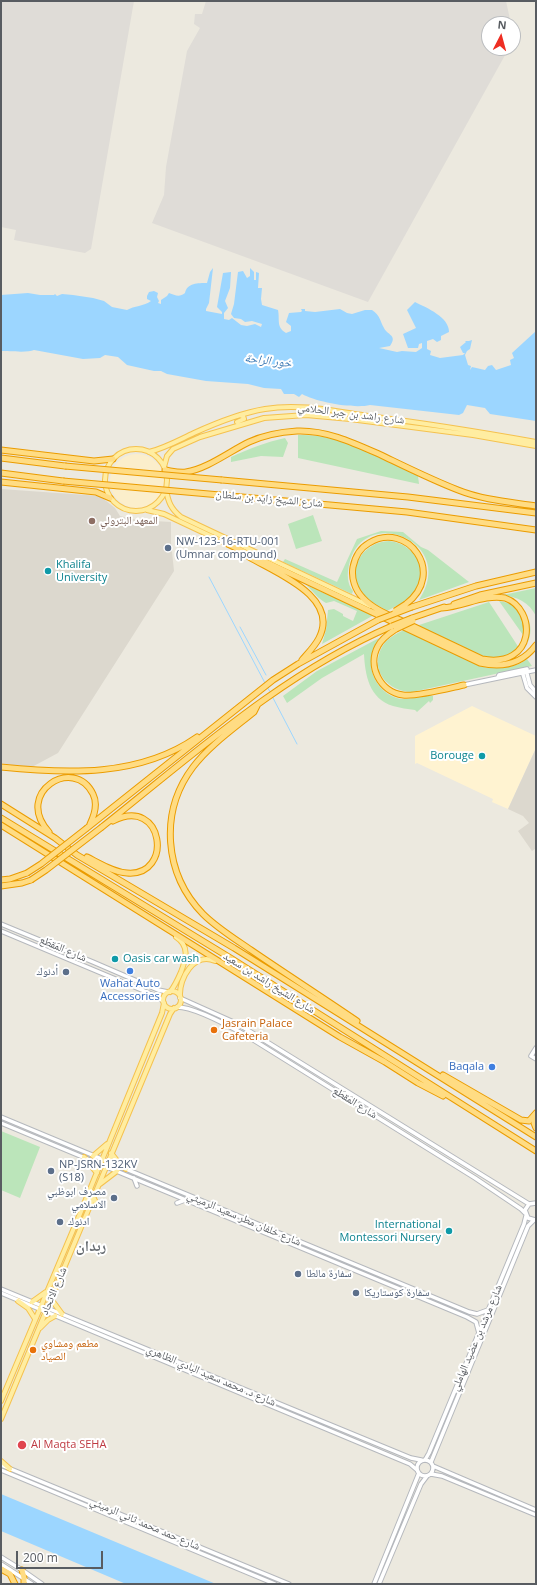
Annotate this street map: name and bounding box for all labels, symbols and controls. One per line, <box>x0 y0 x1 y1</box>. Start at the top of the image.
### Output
north arrow <box>481 16 521 56</box>
text: N <box>497 17 507 32</box>
water label: خور الراحة <box>244 351 292 371</box>
street label: شارع راشد بن جبر الحلامي <box>297 401 405 427</box>
street label: شارع الشيخ زايد بن سلطان <box>215 488 323 510</box>
place label: المعهد البترولي <box>100 514 158 528</box>
marker: المعهد البترولي <box>87 516 97 526</box>
place label: NW-123-16-RTU-001 (Umnar compound) <box>176 535 280 561</box>
marker: NW-123-16-RTU-001 (Umnar compound) <box>163 543 173 553</box>
place label: Khalifa University <box>56 558 107 584</box>
marker: Khalifa University <box>43 566 53 576</box>
place label: Borouge <box>430 749 474 763</box>
marker: Borouge <box>477 751 487 761</box>
street label: شارع المَقطَع <box>38 933 88 965</box>
street label: شارع الشيخ راشد بن سعيد <box>221 949 317 1017</box>
place label: Oasis car wash <box>123 952 199 966</box>
marker: Oasis car wash <box>110 954 120 964</box>
place label: أدنوك <box>37 965 58 979</box>
marker: Wahat Auto Accessories <box>125 966 135 976</box>
marker: أدنوك <box>61 967 71 977</box>
place label: Wahat Auto Accessories <box>100 977 160 1003</box>
place label: Jasrain Palace Cafeteria <box>222 1017 292 1043</box>
marker: Jasrain Palace Cafeteria <box>209 1025 219 1035</box>
place label: Baqala <box>449 1060 484 1074</box>
marker: Baqala <box>487 1062 497 1072</box>
street label: شارع المَقطَع <box>330 1084 380 1122</box>
place label: NP-JSRN-132KV (S18) <box>59 1158 137 1184</box>
marker: NP-JSRN-132KV (S18) <box>46 1166 56 1176</box>
place label: مصرف ابوظبي الاسلامي <box>47 1185 106 1211</box>
street label: شارع خلفان مطر سعيد الرميثي <box>185 1189 303 1249</box>
marker: مصرف ابوظبي الاسلامي <box>109 1193 119 1203</box>
place label: ادنوك <box>68 1215 89 1229</box>
marker: ادنوك <box>55 1217 65 1227</box>
place label: International Montessori Nursery <box>339 1218 441 1244</box>
marker: International Montessori Nursery <box>444 1226 454 1236</box>
district label: ربدان <box>76 1238 106 1256</box>
street label: شارع الاتحاد <box>38 1265 70 1317</box>
place label: سفارة مالطا <box>306 1267 352 1281</box>
marker: سفارة مالطا <box>293 1269 303 1279</box>
street label: شارع مرشد بن عضيد الهاملي <box>449 1283 505 1393</box>
place label: سفارة كوستاريكا <box>364 1286 429 1300</box>
marker: سفارة كوستاريكا <box>351 1288 361 1298</box>
place label: مطعم ومشاوي الصياد <box>41 1337 98 1363</box>
street label: شارع د. محمد سعيد البادي الظاهري <box>144 1343 278 1409</box>
marker: مطعم ومشاوي الصياد <box>28 1345 38 1355</box>
place label: Al Maqta SEHA <box>31 1438 106 1452</box>
marker: Al Maqta SEHA <box>16 1439 28 1451</box>
street label: شارع حمد محمد ثاني الرميثي <box>88 1495 202 1553</box>
scale bar <box>18 1543 105 1569</box>
text: 200 m <box>23 1549 58 1566</box>

